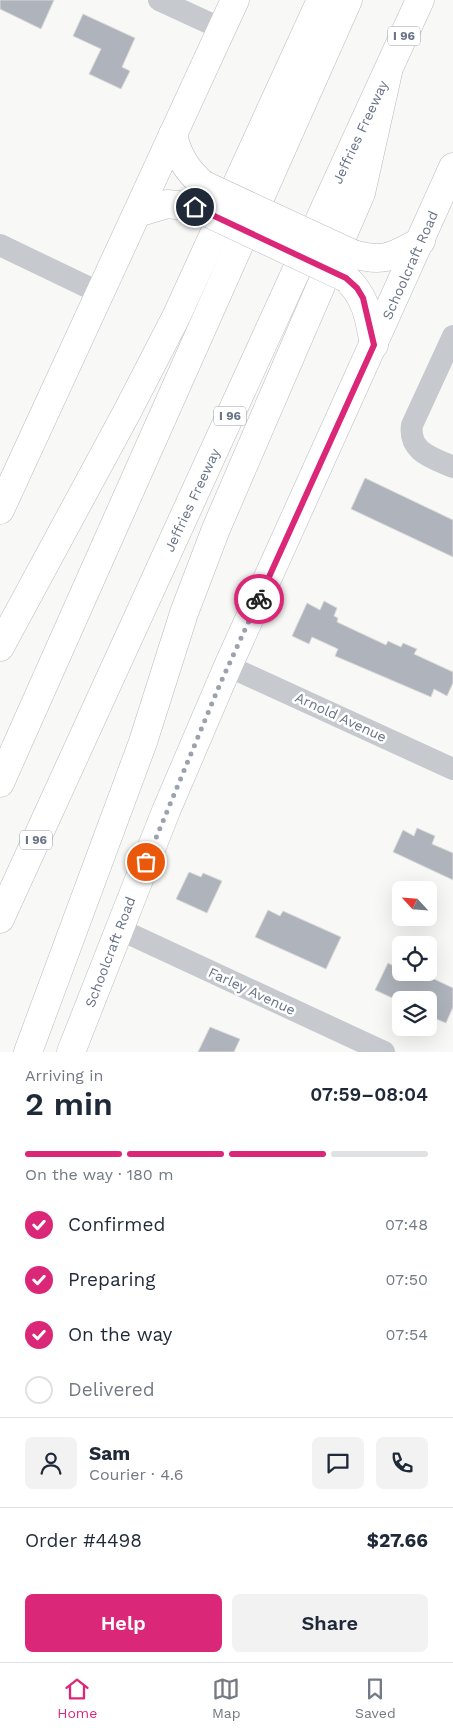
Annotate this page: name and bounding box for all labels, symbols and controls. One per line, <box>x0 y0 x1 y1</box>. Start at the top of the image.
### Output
road number: I 96 <box>388 27 420 46</box>
street label: Jeffries Freeway <box>329 77 391 186</box>
pin <box>174 186 216 228</box>
icon: home <box>181 193 209 221</box>
street label: Schoolcraft Road <box>379 208 441 322</box>
road number: I 96 <box>214 406 246 426</box>
street label: Jeffries Freeway <box>161 445 223 554</box>
courier <box>234 574 284 624</box>
icon: bike <box>245 585 273 613</box>
street label: Arnold Avenue <box>293 689 389 745</box>
road number: I 96 <box>20 830 52 850</box>
pin <box>125 841 167 883</box>
icon: bag <box>132 848 160 876</box>
north arrow <box>392 881 438 926</box>
map controls <box>392 881 437 1036</box>
street label: Schoolcraft Road <box>81 894 139 1010</box>
button: locate <box>392 936 437 981</box>
street label: Farley Avenue <box>206 964 298 1018</box>
button: layers <box>392 991 437 1036</box>
text: Arriving in <box>25 1066 103 1085</box>
text: 07:59–08:04 <box>310 1083 428 1106</box>
text: 2 min <box>25 1085 113 1123</box>
text: On the way · 180 m <box>25 1165 173 1184</box>
icon: check <box>25 1211 53 1239</box>
text: Confirmed <box>68 1213 165 1236</box>
text: 07:48 <box>385 1215 428 1234</box>
icon: check <box>25 1266 53 1294</box>
text: Preparing <box>68 1268 155 1291</box>
text: 07:50 <box>385 1270 428 1289</box>
icon: check <box>25 1321 53 1349</box>
text: On the way <box>68 1323 172 1346</box>
text: 07:54 <box>386 1325 428 1344</box>
text: Delivered <box>68 1378 155 1401</box>
button: person <box>25 1437 77 1489</box>
button: chat <box>312 1437 364 1489</box>
button: phone <box>376 1437 428 1489</box>
text: Sam <box>89 1442 130 1465</box>
text: Courier · 4.6 <box>89 1465 184 1484</box>
text: Order #4498 <box>25 1529 142 1552</box>
text: $27.66 <box>367 1529 428 1552</box>
button: Help <box>25 1594 222 1652</box>
button: Share <box>232 1594 428 1652</box>
tab: Home <box>57 1675 97 1721</box>
tab: Map <box>212 1675 240 1721</box>
tab: Saved <box>355 1675 396 1721</box>

